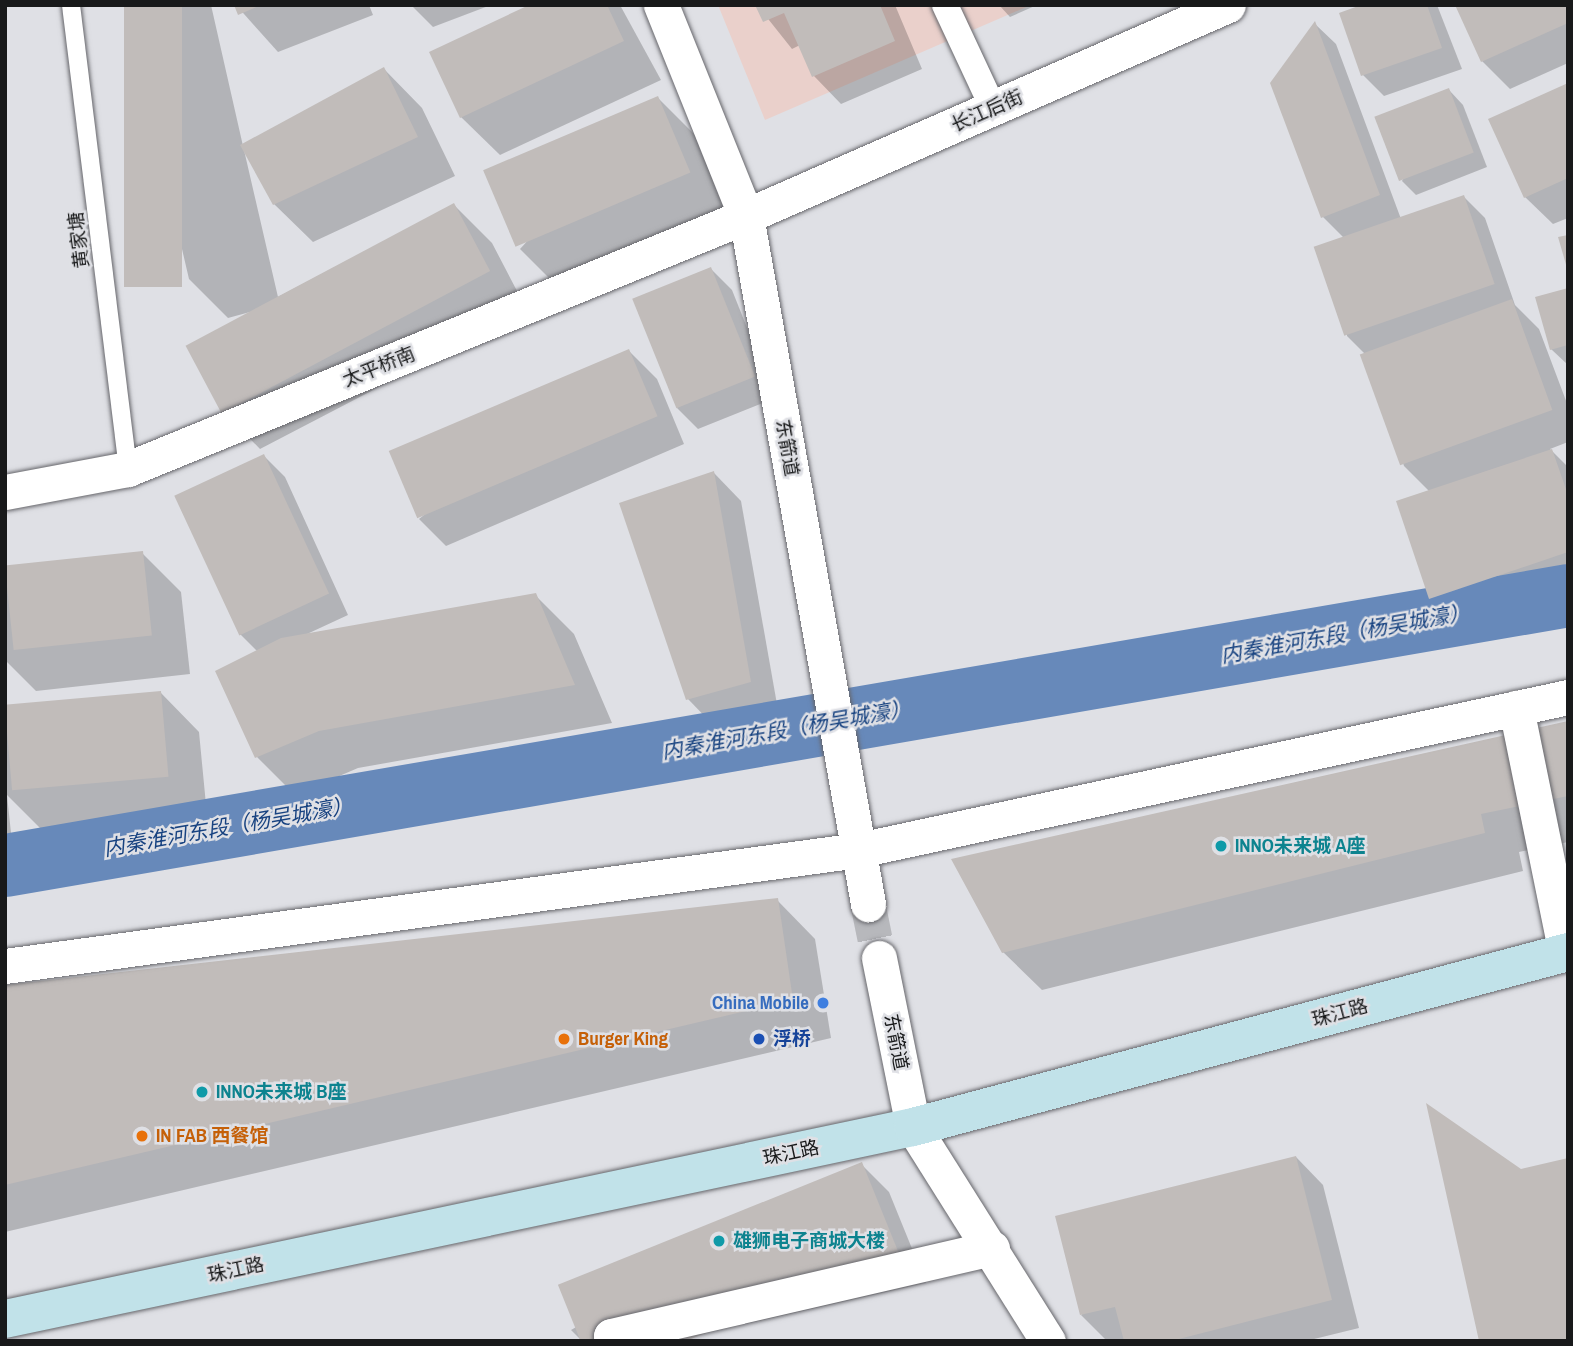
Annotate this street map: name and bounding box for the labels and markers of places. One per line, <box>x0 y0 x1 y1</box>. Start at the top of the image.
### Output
place label: INNO未来城 A座 <box>1235 835 1366 857</box>
marker: INNO未来城 A座 <box>1213 838 1229 854</box>
place label: China Mobile <box>712 992 809 1014</box>
marker: China Mobile <box>815 995 831 1011</box>
place label: Burger King <box>578 1028 668 1050</box>
place label: 浮桥 <box>773 1028 811 1050</box>
marker: Burger King <box>556 1031 572 1047</box>
marker: 浮桥 <box>751 1031 767 1047</box>
place label: INNO未来城 B座 <box>216 1081 347 1103</box>
marker: INNO未来城 B座 <box>194 1084 210 1100</box>
place label: IN FAB 西餐馆 <box>156 1125 268 1147</box>
marker: IN FAB 西餐馆 <box>134 1128 150 1144</box>
place label: 雄狮电子商城大楼 <box>733 1230 885 1252</box>
marker: 雄狮电子商城大楼 <box>711 1233 727 1249</box>

